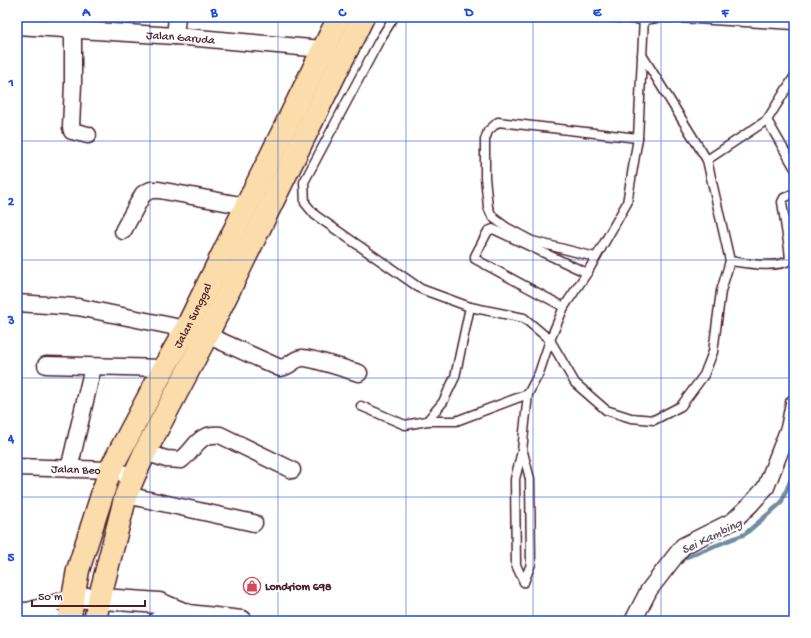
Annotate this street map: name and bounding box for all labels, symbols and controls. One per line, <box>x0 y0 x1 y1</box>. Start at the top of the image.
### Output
text: A <box>81 6 91 21</box>
text: B <box>210 6 219 21</box>
text: C <box>337 6 347 21</box>
text: D <box>464 6 474 21</box>
text: E <box>593 6 602 21</box>
text: F <box>721 6 730 21</box>
street label: Jalan Garuda <box>146 29 216 49</box>
text: 1 <box>7 76 14 91</box>
text: 2 <box>8 195 15 210</box>
street label: Jalan Sunggal <box>172 281 216 351</box>
text: 3 <box>7 314 15 329</box>
text: 4 <box>7 432 15 447</box>
street label: Jalan Beo <box>51 463 101 479</box>
water label: Sei Kambing <box>679 515 746 558</box>
text: 5 <box>8 551 15 566</box>
shop icon: Londriom 698 <box>242 576 262 596</box>
place label: Londriom 698 <box>265 581 332 595</box>
scale bar <box>32 582 145 608</box>
text: 50 m <box>38 591 63 605</box>

